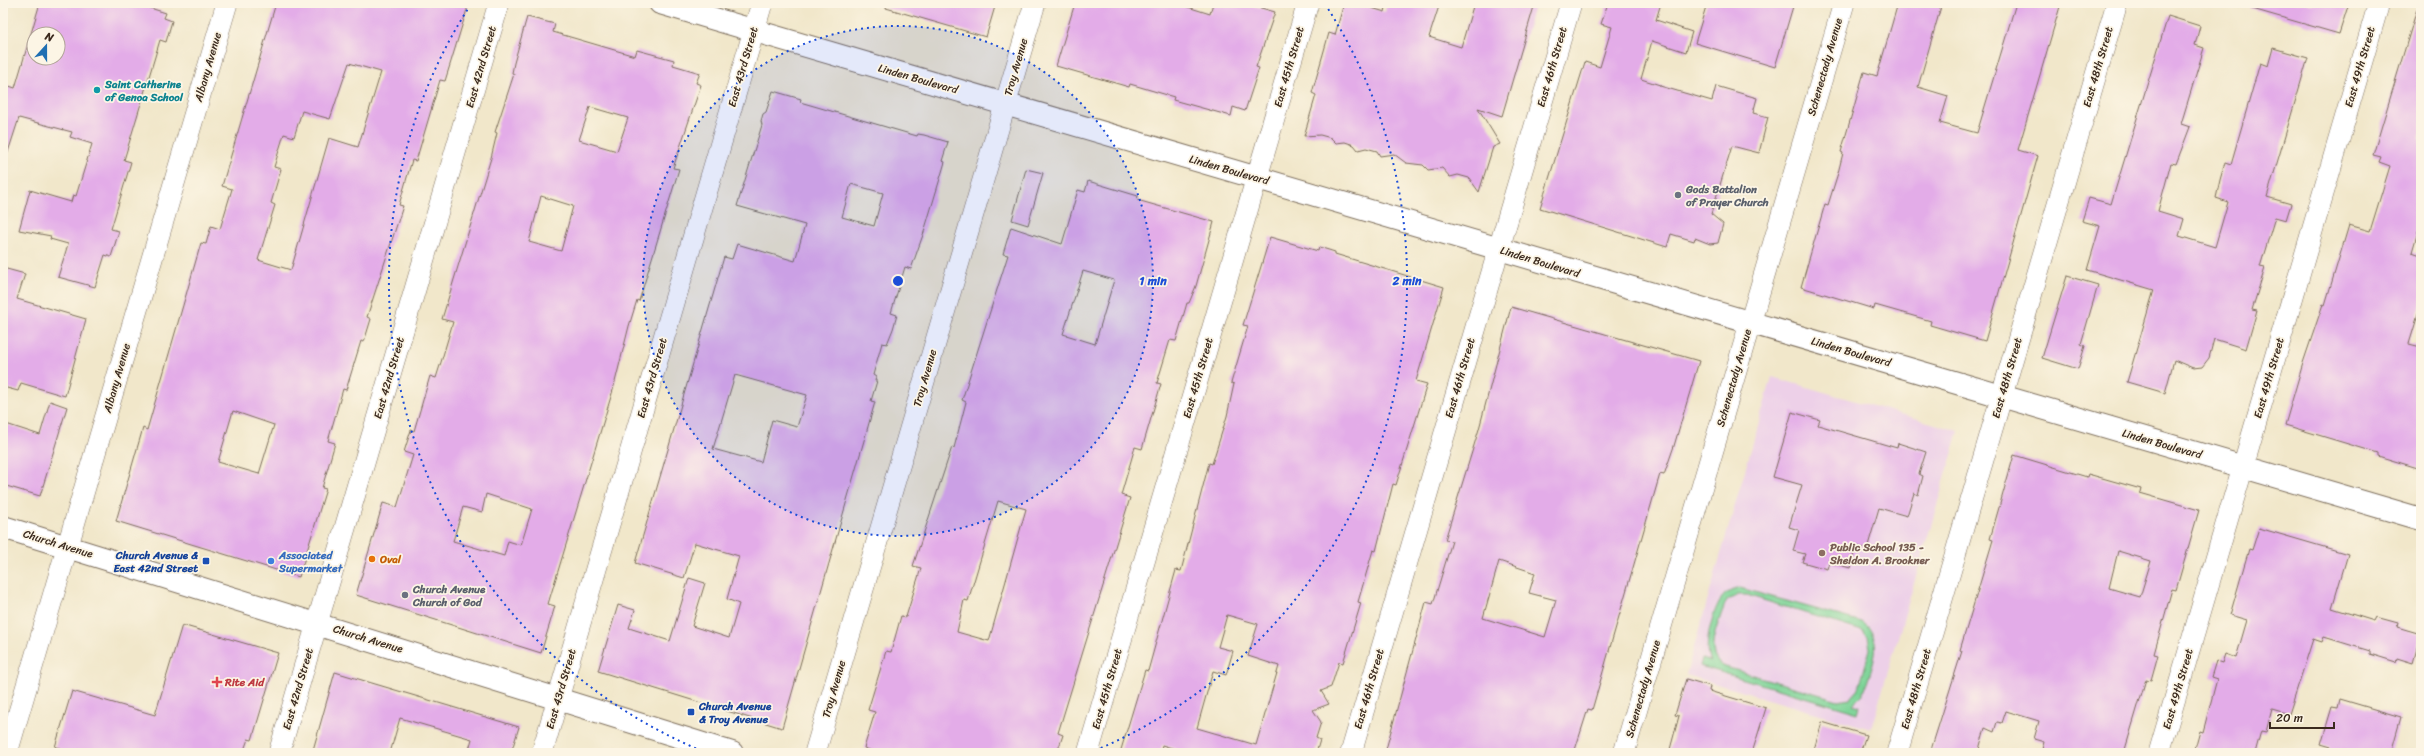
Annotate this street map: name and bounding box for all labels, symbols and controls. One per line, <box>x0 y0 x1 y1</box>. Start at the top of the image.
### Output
street label: Schenectady Avenue <box>1802 15 1848 118</box>
street label: East 42nd Street <box>460 24 502 110</box>
street label: East 43rd Street <box>722 24 764 109</box>
street label: East 45th Street <box>1268 24 1310 110</box>
street label: East 46th Street <box>1531 24 1573 109</box>
street label: East 48th Street <box>2077 24 2119 110</box>
street label: East 49th Street <box>2339 24 2381 110</box>
north arrow <box>26 26 66 66</box>
text: N <box>42 27 57 48</box>
street label: Albany Avenue <box>189 30 227 105</box>
street label: Troy Avenue <box>999 36 1033 98</box>
street label: Linden Boulevard <box>876 59 961 100</box>
place label: Saint Catherine of Genoa School <box>104 75 184 107</box>
marker: Saint Catherine of Genoa School <box>92 85 102 95</box>
street label: Linden Boulevard <box>1187 150 1272 191</box>
place label: Gods Battalion of Prayer Church <box>1685 180 1769 212</box>
marker: Gods Battalion of Prayer Church <box>1673 190 1683 200</box>
street label: Linden Boulevard <box>1498 241 1583 283</box>
text: 1 min <box>1139 270 1167 292</box>
text: 2 min <box>1391 270 1422 292</box>
centre of rings <box>891 274 905 288</box>
street label: Schenectady Avenue <box>1711 326 1757 429</box>
street label: Linden Boulevard <box>1809 332 1894 373</box>
street label: East 42nd Street <box>368 335 410 421</box>
street label: East 43rd Street <box>631 335 673 420</box>
street label: East 45th Street <box>1177 335 1219 421</box>
street label: East 46th Street <box>1439 335 1481 420</box>
street label: East 48th Street <box>1986 335 2028 421</box>
street label: East 49th Street <box>2248 335 2290 421</box>
street label: Albany Avenue <box>98 341 136 416</box>
street label: Troy Avenue <box>908 347 942 409</box>
street label: Linden Boulevard <box>2120 424 2205 465</box>
street label: Church Avenue <box>21 524 96 564</box>
place label: Public School 135 - Sheldon A. Brookner <box>1829 538 1931 570</box>
place label: Church Avenue & East 42nd Street <box>113 546 198 578</box>
place label: Associated Supermarket <box>278 546 344 578</box>
marker: Public School 135 - Sheldon A. Brookner <box>1817 548 1827 558</box>
place label: Oval <box>379 550 402 569</box>
marker: Oval <box>367 554 377 564</box>
marker: Church Avenue & East 42nd Street <box>201 556 211 566</box>
marker: Associated Supermarket <box>266 556 276 566</box>
place label: Church Avenue Church of God <box>412 580 486 612</box>
marker: Church Avenue Church of God <box>400 590 410 600</box>
street label: Church Avenue <box>331 619 406 659</box>
street label: Schenectady Avenue <box>1620 637 1666 740</box>
street label: East 42nd Street <box>277 646 319 732</box>
street label: East 43rd Street <box>540 646 582 731</box>
street label: East 45th Street <box>1086 646 1128 732</box>
street label: East 46th Street <box>1348 646 1390 731</box>
street label: East 48th Street <box>1895 646 1937 732</box>
street label: East 49th Street <box>2157 646 2199 732</box>
street label: Troy Avenue <box>817 658 851 720</box>
place label: Rite Aid <box>224 673 265 692</box>
marker: Rite Aid <box>212 677 222 687</box>
place label: Church Avenue & Troy Avenue <box>698 697 772 729</box>
scale bar <box>2270 704 2334 730</box>
marker: Church Avenue & Troy Avenue <box>686 707 696 717</box>
text: 20 m <box>2276 707 2303 729</box>

